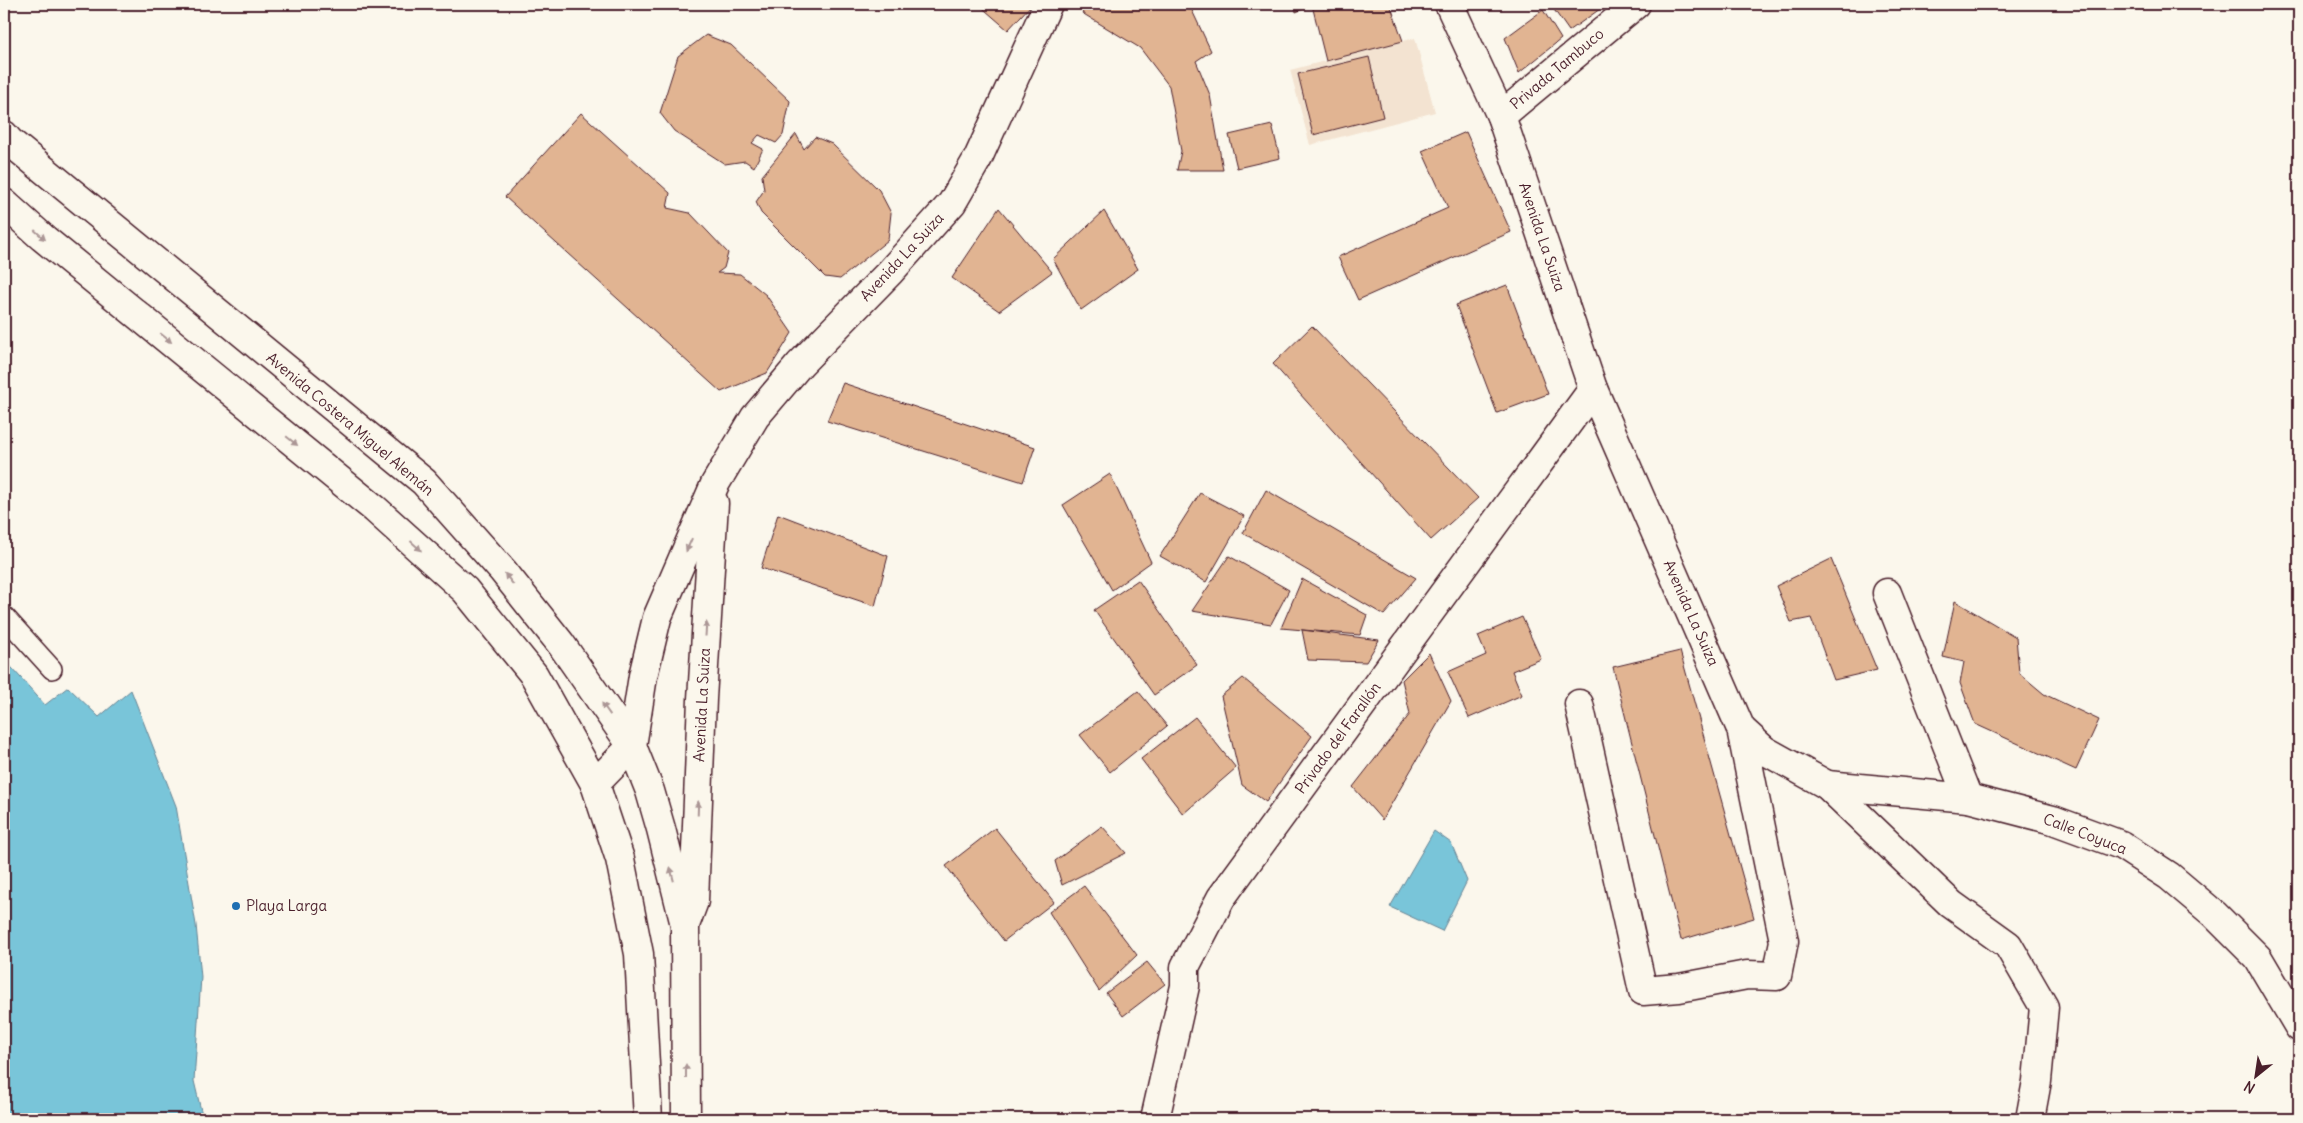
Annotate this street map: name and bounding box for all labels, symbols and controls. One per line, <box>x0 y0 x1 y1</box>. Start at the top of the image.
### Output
street label: Privada Tambuco <box>1506 24 1607 113</box>
street label: Avenida La Suiza <box>1515 180 1570 294</box>
street label: Avenida La Suiza <box>856 208 948 305</box>
one-way arrow <box>34 229 46 241</box>
one-way arrow <box>159 333 172 344</box>
street label: Avenida Costera Miguel Alemán <box>263 348 438 500</box>
one-way arrow <box>285 436 298 447</box>
one-way arrow <box>684 538 692 552</box>
one-way arrow <box>409 540 421 552</box>
street label: Avenida La Suiza <box>1660 557 1724 669</box>
one-way arrow <box>504 572 515 585</box>
one-way arrow <box>703 620 711 636</box>
street label: Avenida La Suiza <box>689 647 714 762</box>
street label: Privado del Farallón <box>1291 678 1385 797</box>
one-way arrow <box>601 702 611 716</box>
one-way arrow <box>694 800 702 816</box>
street label: Calle Coyuca <box>2041 809 2130 858</box>
one-way arrow <box>668 867 676 882</box>
place label: Playa Larga <box>246 896 327 915</box>
marker: Playa Larga <box>230 900 242 912</box>
north arrow <box>2230 1050 2280 1100</box>
one-way arrow <box>682 1062 690 1078</box>
text: N <box>2241 1077 2258 1097</box>

